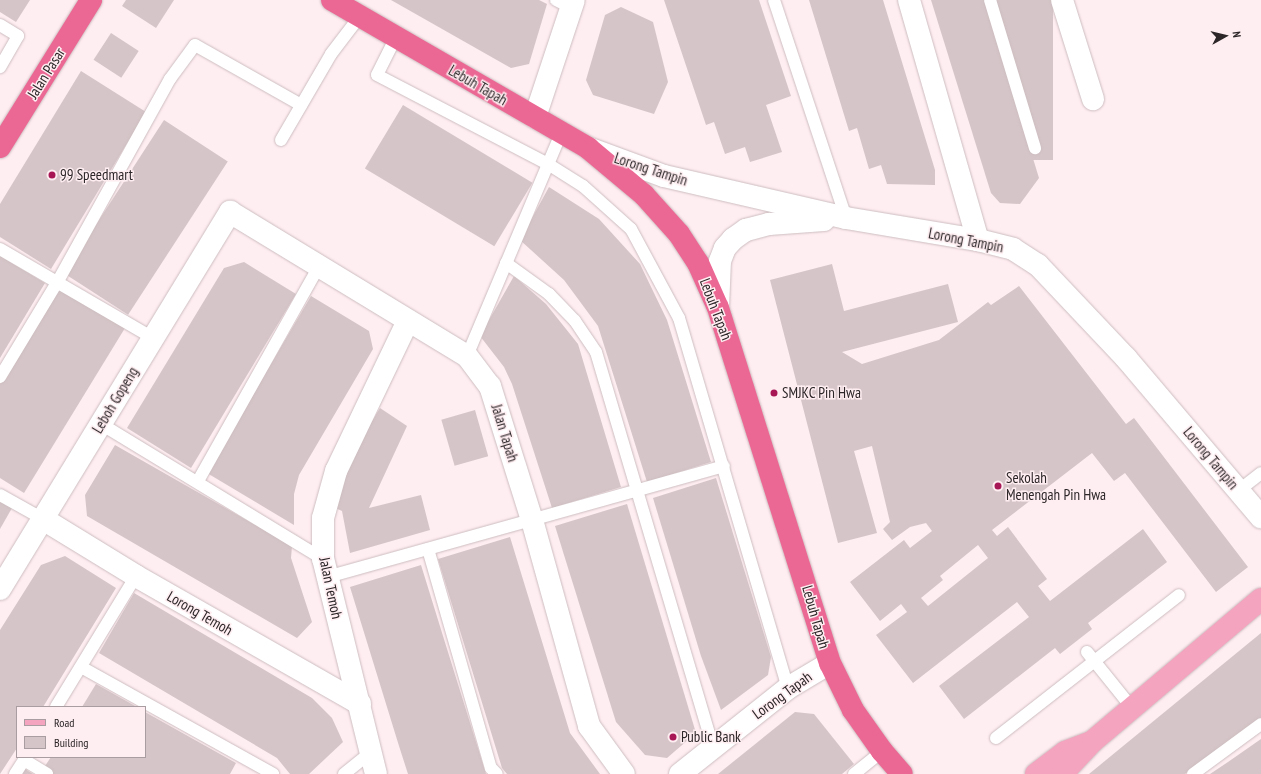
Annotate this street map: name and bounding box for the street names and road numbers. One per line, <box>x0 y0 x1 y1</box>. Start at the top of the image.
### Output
street label: Jalan Pasar <box>23 44 69 102</box>
street label: Lebuh Tapah <box>445 61 511 109</box>
street label: Lorong Tampin <box>612 149 690 189</box>
street label: Lorong Tampin <box>927 224 1005 256</box>
street label: Lebuh Tapah <box>696 275 736 343</box>
street label: Leboh Gopeng <box>88 364 142 436</box>
street label: Jalan Tapah <box>488 402 522 464</box>
street label: Lorong Tampin <box>1180 423 1242 493</box>
street label: Jalan Temoh <box>316 555 346 621</box>
street label: Lebuh Tapah <box>798 583 834 651</box>
street label: Lorong Temoh <box>164 587 236 639</box>
street label: Lorong Tapah <box>749 667 815 723</box>

